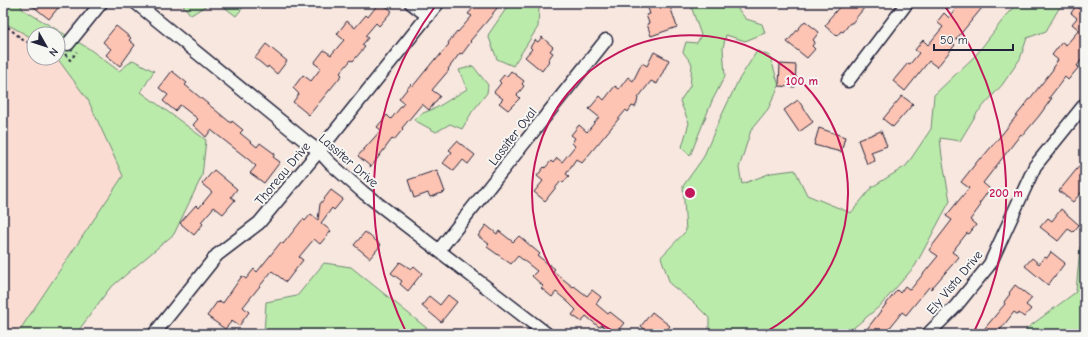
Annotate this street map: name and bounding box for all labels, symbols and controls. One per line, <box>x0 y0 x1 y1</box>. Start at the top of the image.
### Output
north arrow <box>26 26 66 66</box>
scale bar <box>934 26 1013 52</box>
text: 50 m <box>940 33 968 47</box>
text: N <box>46 45 61 59</box>
text: 100 m <box>786 74 818 88</box>
street label: Lassiter Oval <box>485 104 540 168</box>
street label: Lassiter Drive <box>316 130 382 191</box>
street label: Thoreau Drive <box>252 138 313 208</box>
centre of rings <box>683 186 697 200</box>
text: 200 m <box>989 186 1023 200</box>
street label: Ely Vista Drive <box>923 247 986 317</box>

